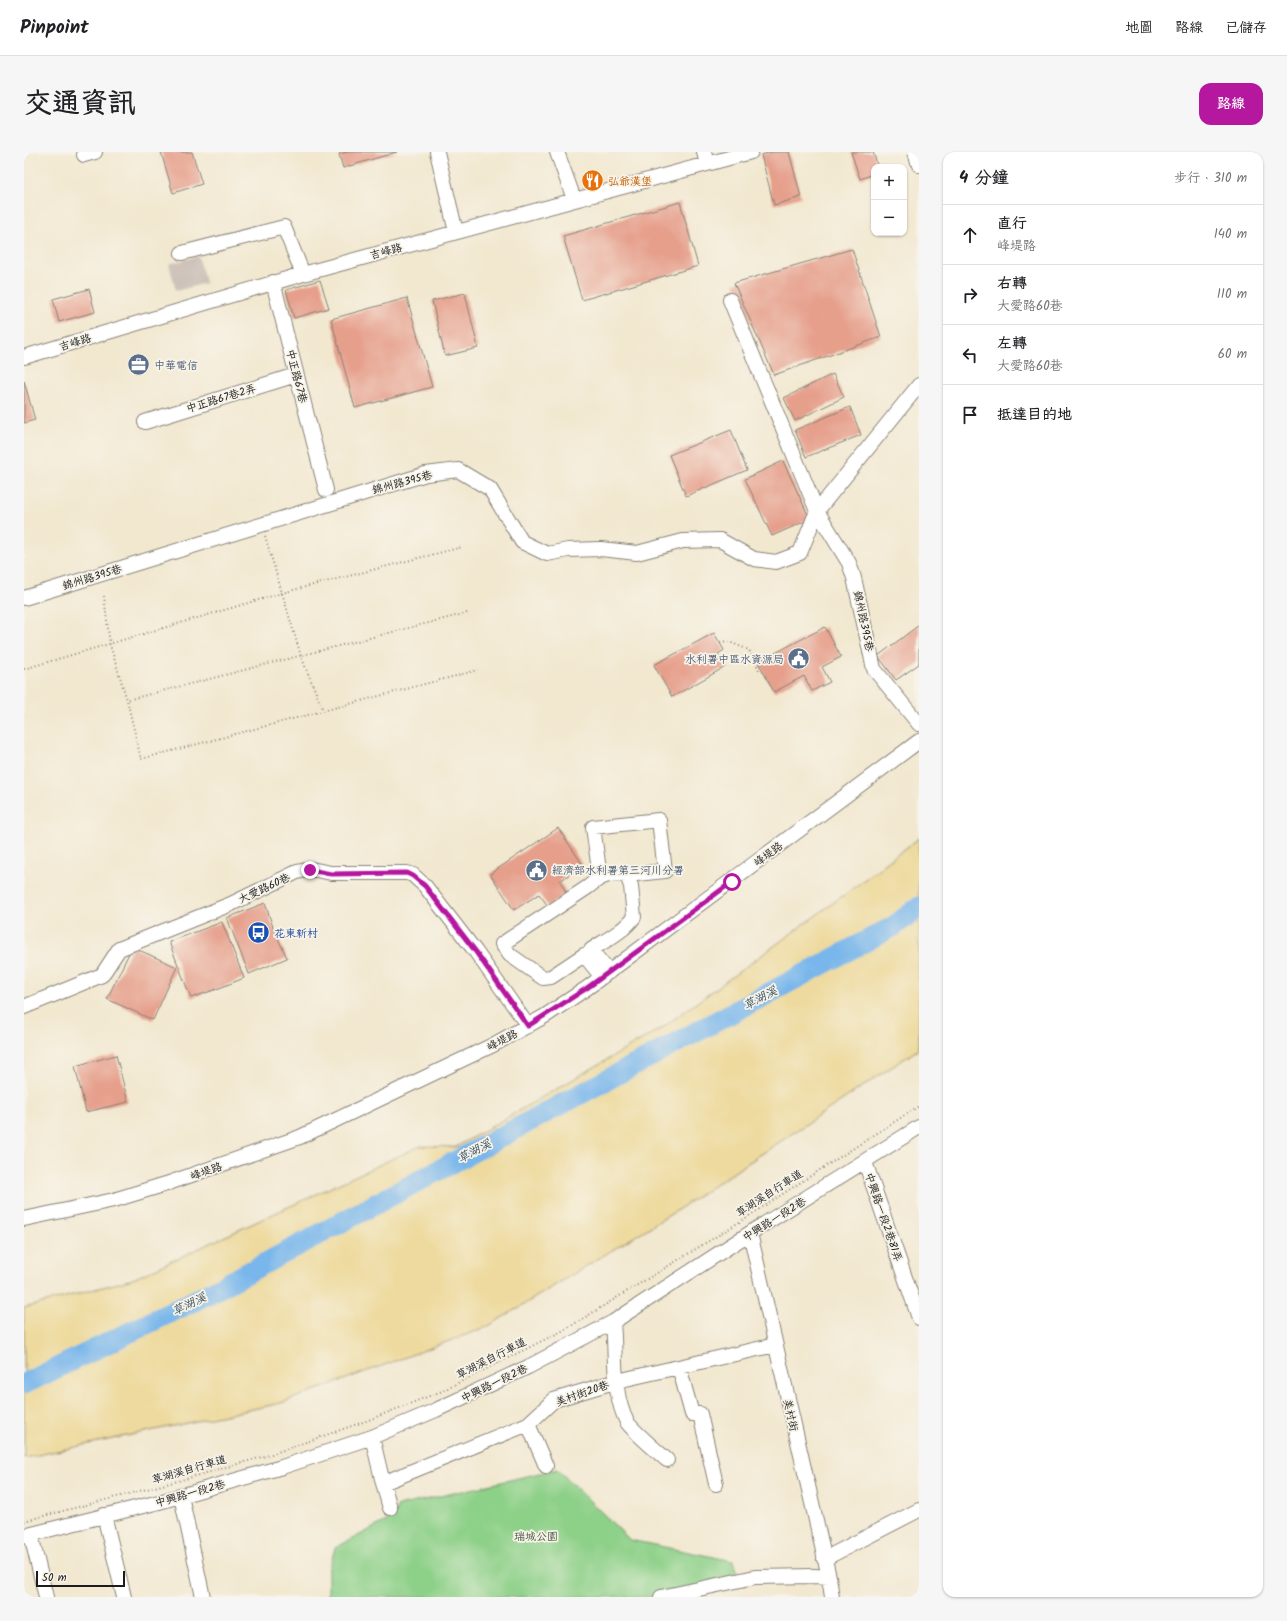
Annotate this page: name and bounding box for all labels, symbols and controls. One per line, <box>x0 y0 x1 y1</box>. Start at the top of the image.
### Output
text: Pinpoint <box>20 13 89 43</box>
text: 地圖 <box>1125 17 1153 39</box>
text: 路線 <box>1175 17 1203 39</box>
text: 已儲存 <box>1225 17 1267 39</box>
text: 交通資訊 <box>24 82 136 127</box>
button: 路線 <box>1199 83 1263 125</box>
map controls <box>871 164 907 236</box>
button: + <box>871 164 907 200</box>
text: 4 分鐘 <box>959 165 1009 192</box>
restaurant icon: 弘爺漢堡 <box>579 168 605 194</box>
text: 步行 · 310 m <box>1174 168 1247 189</box>
place label: 弘爺漢堡 <box>608 173 652 191</box>
button: − <box>871 200 907 236</box>
text: 直行 <box>997 212 1027 236</box>
icon: ahead <box>959 224 981 246</box>
text: 140 m <box>1214 224 1247 245</box>
text: 峰堤路 <box>997 236 1036 257</box>
street label: 吉峰路 <box>368 239 405 265</box>
text: 右轉 <box>997 272 1027 296</box>
icon: right <box>959 284 981 306</box>
text: 110 m <box>1217 284 1247 305</box>
text: 大愛路60巷 <box>997 296 1063 317</box>
street label: 吉峰路 <box>57 330 94 356</box>
text: 左轉 <box>997 332 1027 356</box>
icon: left <box>959 344 981 366</box>
text: 60 m <box>1218 344 1247 365</box>
street label: 中正路67巷 <box>281 347 311 405</box>
office icon: 中華電信 <box>125 352 151 378</box>
text: 大愛路60巷 <box>997 356 1063 377</box>
place label: 中華電信 <box>154 357 198 375</box>
street label: 中正路67巷2弄 <box>184 380 259 418</box>
text: 抵達目的地 <box>997 403 1072 427</box>
icon: arrive <box>959 404 981 426</box>
street label: 錦州路395巷 <box>370 466 434 500</box>
street label: 錦州路395巷 <box>60 560 124 596</box>
street label: 錦州路395巷 <box>848 589 878 653</box>
public building icon: 水利署中區水資源局 <box>786 646 812 672</box>
place label: 水利署中區水資源局 <box>685 651 784 669</box>
street label: 峰堤路 <box>750 838 787 872</box>
public building icon: 經濟部水利署第三河川分署 <box>523 857 549 883</box>
route end <box>301 861 319 879</box>
place label: 經濟部水利署第三河川分署 <box>552 862 684 880</box>
street label: 大愛路60巷 <box>235 869 293 909</box>
route start <box>723 873 741 891</box>
bus stop icon: 花東新村 <box>245 920 271 946</box>
place label: 花東新村 <box>274 925 318 943</box>
water label: 草湖溪 <box>740 981 781 1015</box>
street label: 峰堤路 <box>484 1025 521 1057</box>
water label: 草湖溪 <box>454 1134 495 1168</box>
street label: 峰堤路 <box>188 1158 225 1186</box>
street label: 草湖溪自行車道 <box>732 1165 807 1222</box>
street label: 中興路一段2巷81弄 <box>859 1170 907 1264</box>
street label: 中興路一段2巷 <box>739 1193 810 1247</box>
water label: 草湖溪 <box>169 1288 210 1321</box>
street label: 草湖溪自行車道 <box>453 1333 530 1384</box>
street label: 中興路一段2巷 <box>458 1360 531 1408</box>
street label: 美村街20巷 <box>553 1376 612 1412</box>
street label: 美村街 <box>778 1397 803 1434</box>
street label: 草湖溪自行車道 <box>150 1451 229 1489</box>
street label: 中興路一段2巷 <box>153 1475 228 1513</box>
park label: 瑞城公園 <box>514 1528 558 1546</box>
scale bar <box>36 1569 125 1588</box>
text: 50 m <box>42 1569 67 1587</box>

